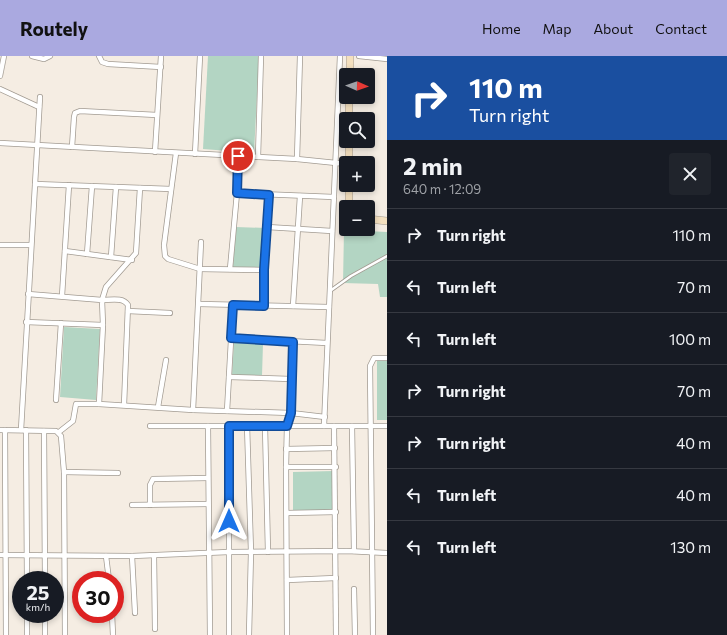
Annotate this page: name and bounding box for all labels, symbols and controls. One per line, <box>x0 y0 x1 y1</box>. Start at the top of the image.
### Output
text: Routely <box>20 17 88 40</box>
text: Home <box>482 20 521 37</box>
text: Map <box>543 20 571 37</box>
text: About <box>593 20 633 37</box>
text: Contact <box>655 20 707 37</box>
north arrow <box>339 68 375 104</box>
map controls <box>339 68 375 236</box>
text: 110 m <box>469 70 543 104</box>
icon: right <box>403 72 455 124</box>
text: Turn right <box>469 104 549 126</box>
button: search <box>339 112 375 148</box>
pin <box>221 139 255 173</box>
icon: arrive <box>227 145 249 167</box>
text: 2 min <box>403 151 463 180</box>
button: close <box>669 153 711 195</box>
button: + <box>339 156 375 192</box>
text: 640 m · 12:09 <box>403 181 481 197</box>
button: − <box>339 200 375 236</box>
icon: right <box>403 224 425 246</box>
text: Turn right <box>437 226 506 244</box>
text: 110 m <box>672 226 711 244</box>
icon: left <box>403 276 425 298</box>
text: Turn left <box>437 278 496 296</box>
text: 70 m <box>677 278 711 296</box>
icon: left <box>403 328 425 350</box>
text: Turn left <box>437 330 496 348</box>
text: 100 m <box>669 330 711 348</box>
icon: right <box>403 380 425 402</box>
text: Turn right <box>437 382 506 400</box>
text: 70 m <box>677 382 711 400</box>
icon: right <box>403 432 425 454</box>
text: Turn right <box>437 434 506 452</box>
text: 40 m <box>676 434 711 452</box>
icon: left <box>403 484 425 506</box>
text: Turn left <box>437 486 496 504</box>
text: 40 m <box>676 486 711 504</box>
position arrow <box>208 500 250 542</box>
icon: left <box>403 536 425 558</box>
text: Turn left <box>437 538 496 556</box>
text: 130 m <box>670 538 711 556</box>
speed limit sign: 30 <box>72 571 124 623</box>
text: 25 <box>26 580 50 604</box>
text: km/h <box>26 601 50 613</box>

